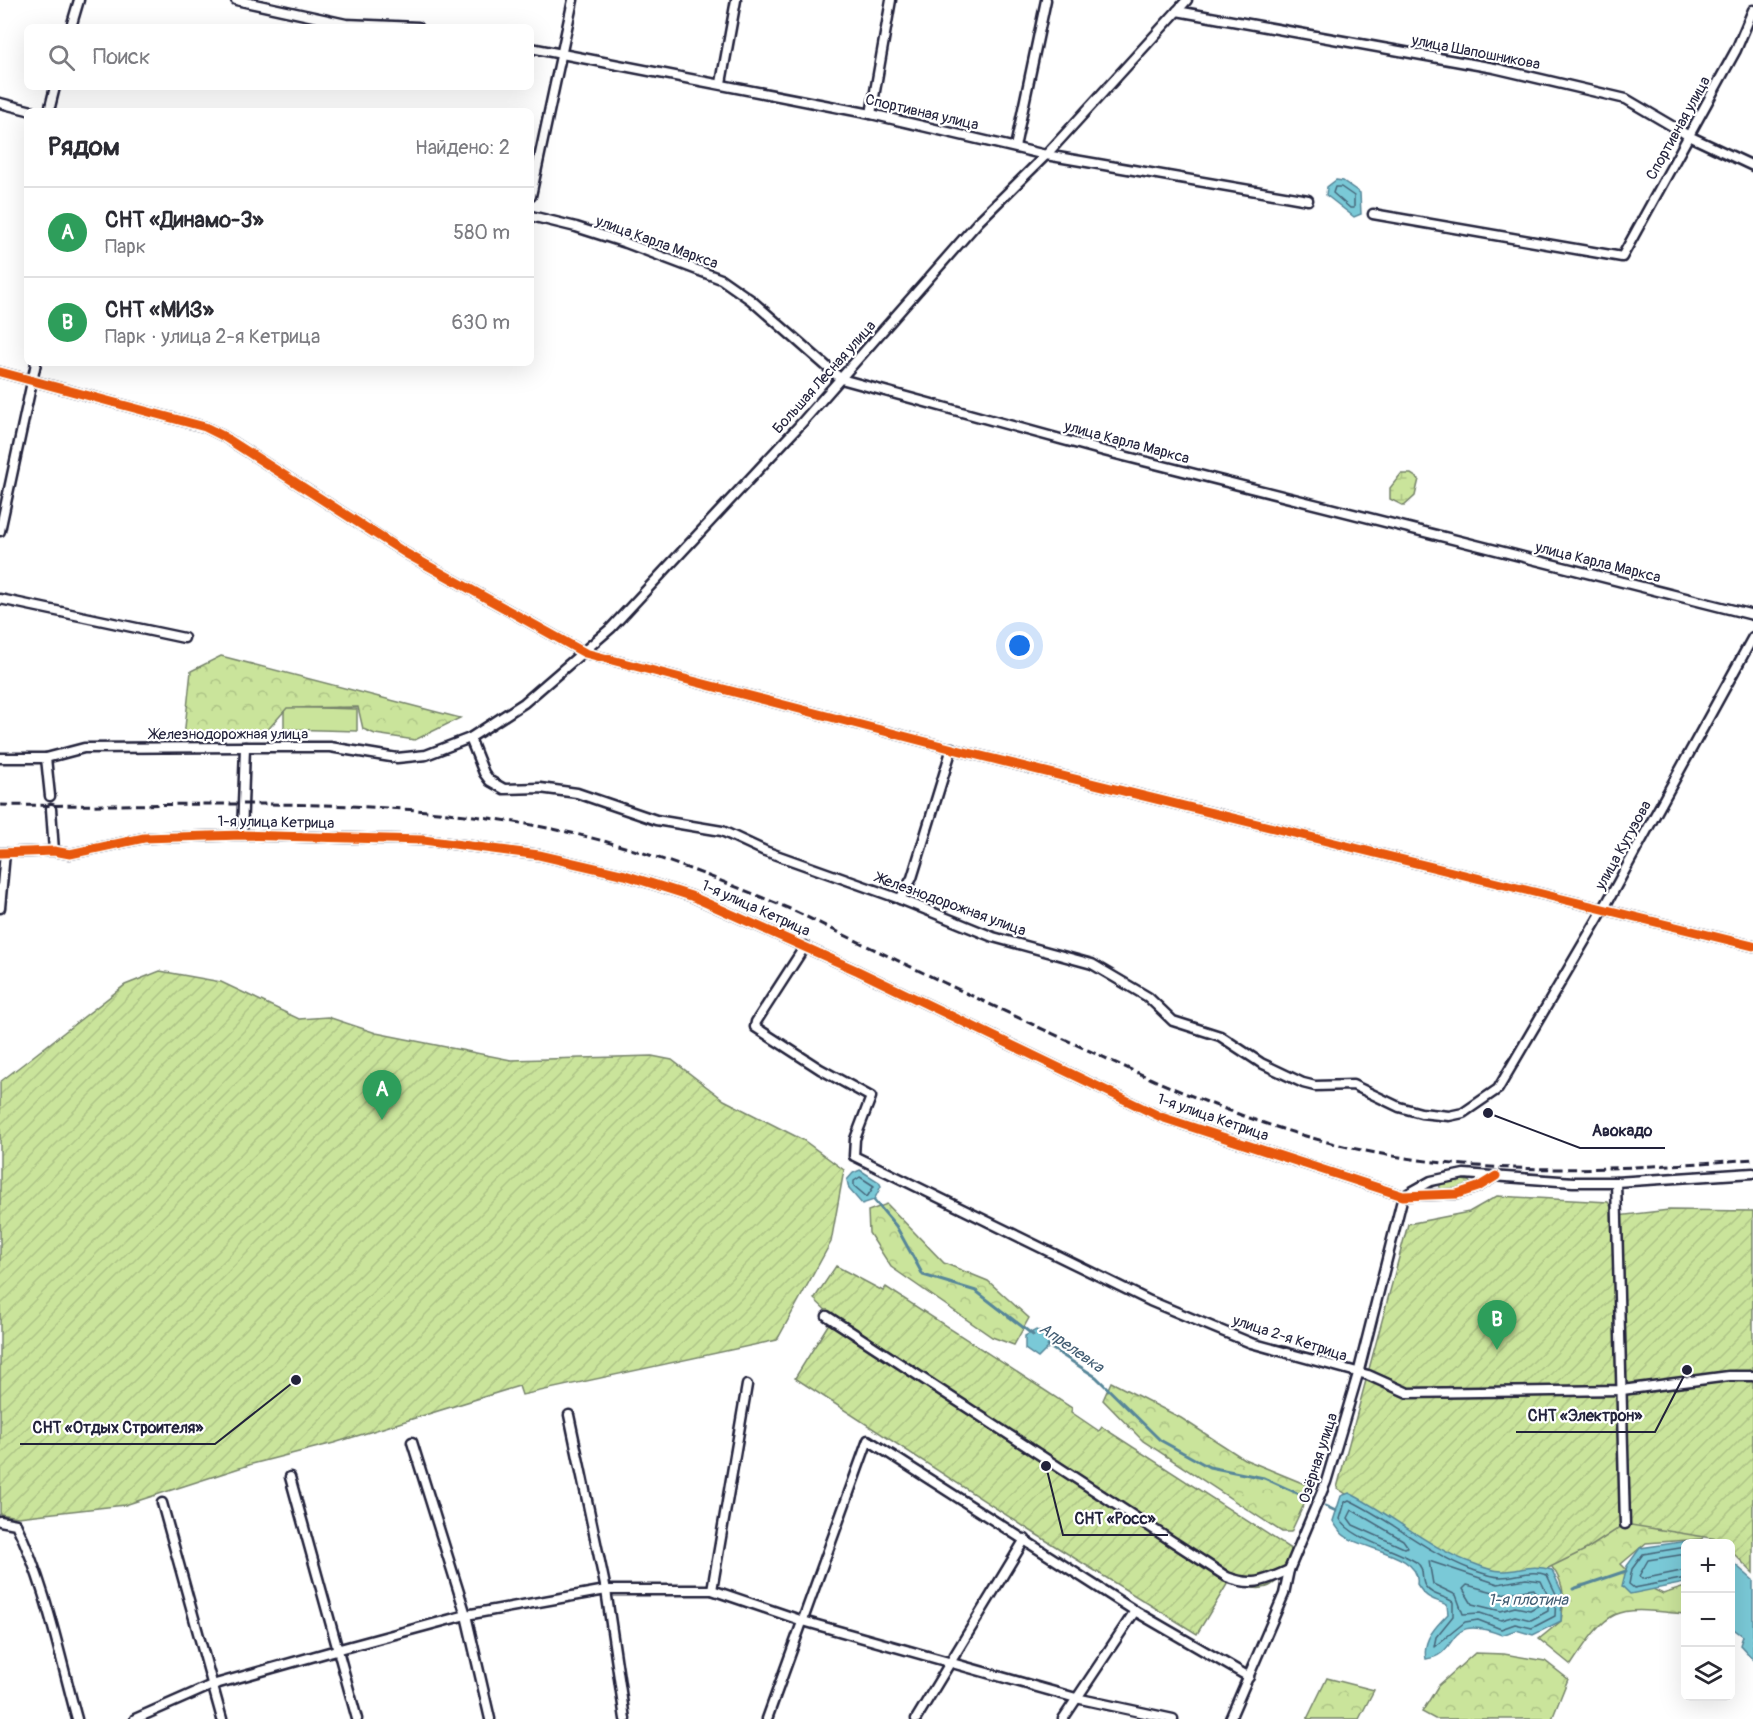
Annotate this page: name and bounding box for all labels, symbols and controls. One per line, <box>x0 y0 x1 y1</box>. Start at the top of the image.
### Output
search box <box>24 24 534 90</box>
street label: улица Шапошникова <box>1409 31 1542 74</box>
icon: search <box>45 41 78 74</box>
text: Поиск <box>93 43 150 71</box>
street label: Спортивная улица <box>1642 73 1715 183</box>
street label: Спортивная улица <box>863 90 980 135</box>
text: Рядом <box>48 131 120 163</box>
text: Найдено: 2 <box>415 135 510 160</box>
text: СНТ «Динамо-3» <box>105 206 264 234</box>
street label: улица Карла Маркса <box>592 211 721 273</box>
text: A <box>61 220 74 245</box>
text: 580 m <box>453 220 510 245</box>
text: Парк <box>105 234 146 259</box>
text: СНТ «МИЗ» <box>105 296 214 324</box>
text: B <box>62 310 73 335</box>
text: 630 m <box>451 310 510 335</box>
street label: Большая Лесная улица <box>769 317 880 438</box>
text: Парк · улица 2-я Кетрица <box>105 324 320 349</box>
street label: улица Карла Маркса <box>1061 416 1191 468</box>
street label: улица Карла Маркса <box>1532 537 1663 587</box>
your location <box>1005 631 1034 660</box>
street label: Железнодорожная улица <box>148 725 308 744</box>
street label: улица Кутузова <box>1591 797 1656 894</box>
street label: 1-я улица Кетрица <box>217 812 335 833</box>
street label: Железнодорожная улица <box>871 868 1029 940</box>
street label: 1-я улица Кетрица <box>699 876 813 941</box>
pin: A <box>362 1070 401 1120</box>
street label: 1-я улица Кетрица <box>1155 1089 1271 1145</box>
callout: Авокадо <box>1580 1114 1665 1148</box>
text: Авокадо <box>1592 1121 1653 1141</box>
pin: B <box>1478 1300 1516 1350</box>
street label: улица 2-я Кетрица <box>1229 1311 1350 1366</box>
water label: Апрелевка <box>1035 1318 1109 1378</box>
callout: СНТ «Электрон» <box>1516 1398 1655 1432</box>
text: СНТ «Электрон» <box>1528 1406 1643 1426</box>
callout: СНТ «Отдых Строителя» <box>20 1410 215 1444</box>
street label: Озёрная улица <box>1295 1410 1342 1506</box>
text: СНТ «Отдых Строителя» <box>33 1418 204 1438</box>
callout: СНТ «Росс» <box>1063 1501 1168 1535</box>
text: СНТ «Росс» <box>1074 1509 1157 1529</box>
map controls <box>1681 1539 1735 1701</box>
button: + <box>1681 1539 1735 1593</box>
water label: 1-я плотина <box>1488 1590 1569 1610</box>
button: − <box>1681 1593 1735 1647</box>
button: layers <box>1681 1647 1735 1701</box>

